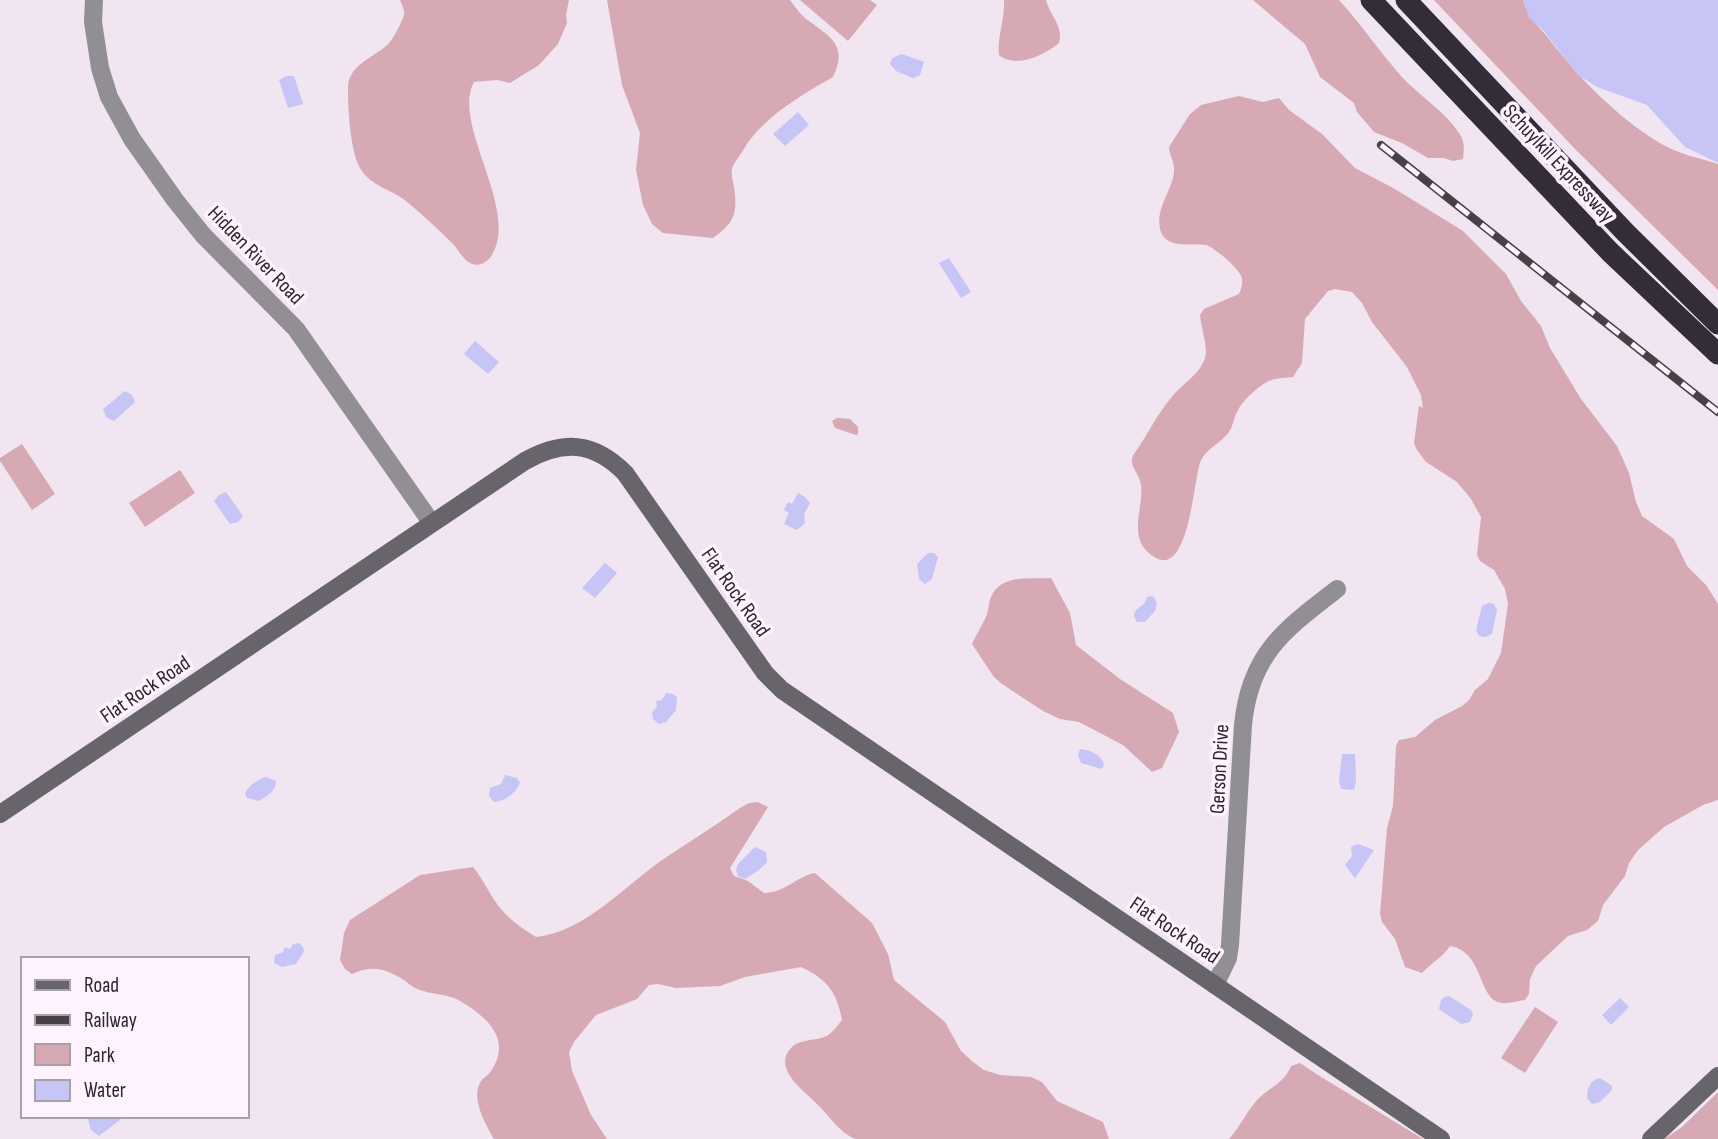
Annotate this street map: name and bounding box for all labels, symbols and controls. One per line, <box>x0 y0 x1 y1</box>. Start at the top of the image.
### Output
street label: Schuylkill Expressway <box>1498 99 1620 227</box>
street label: Hidden River Road <box>202 201 309 310</box>
street label: Flat Rock Road <box>696 543 775 641</box>
street label: Flat Rock Road <box>96 650 195 728</box>
street label: Gerson Drive <box>1205 723 1234 815</box>
street label: Flat Rock Road <box>1125 891 1224 969</box>
legend <box>21 957 248 1118</box>
text: Road <box>84 973 119 998</box>
text: Railway <box>84 1008 137 1033</box>
text: Park <box>84 1043 115 1068</box>
text: Water <box>84 1078 126 1103</box>

